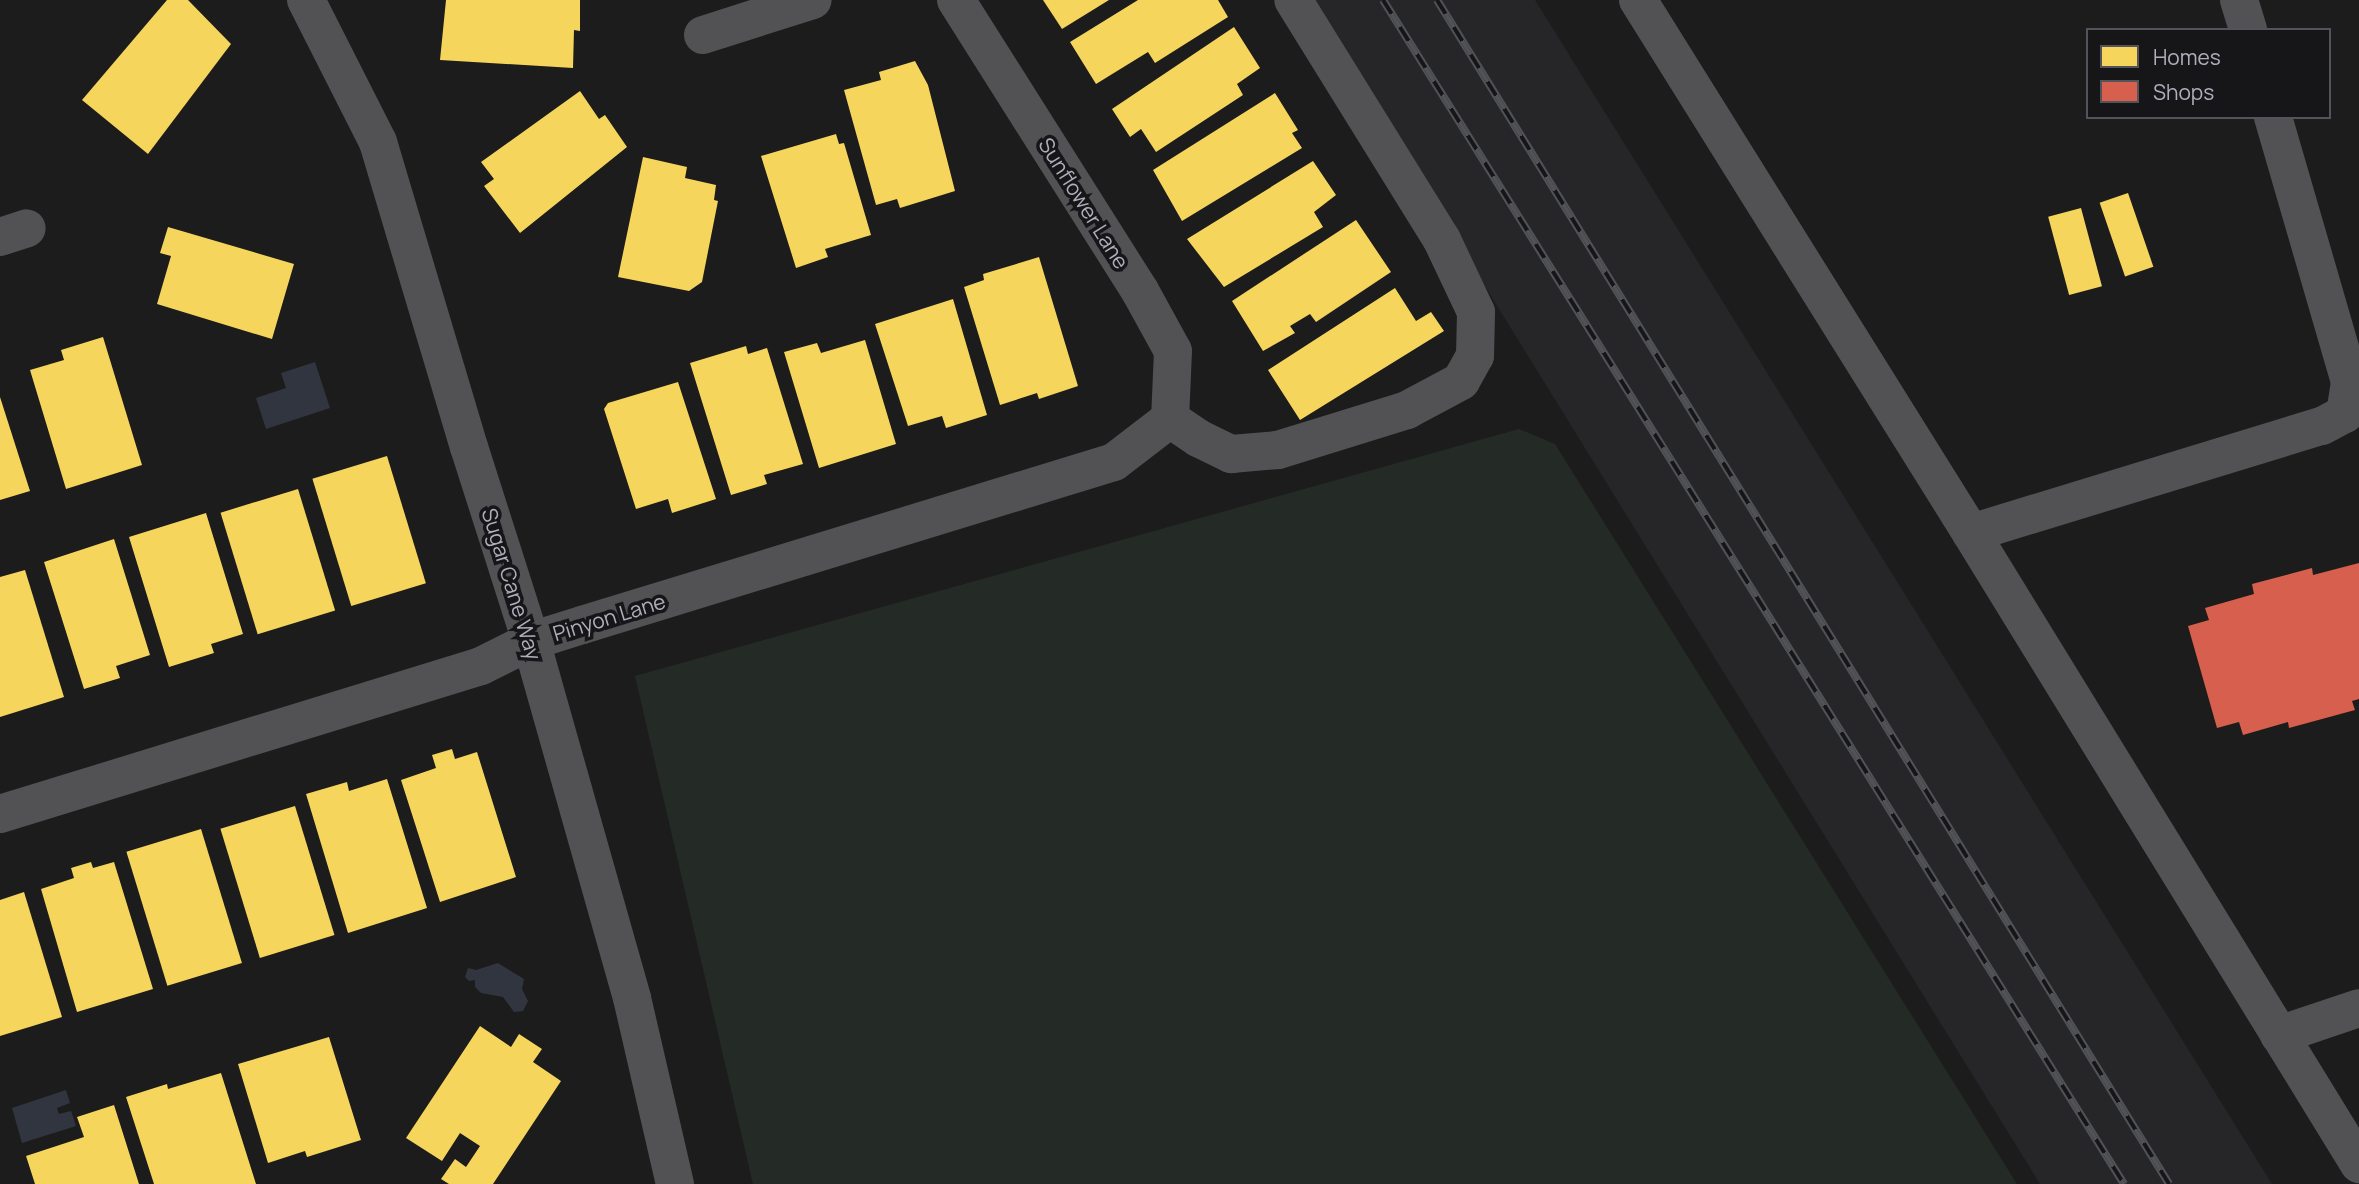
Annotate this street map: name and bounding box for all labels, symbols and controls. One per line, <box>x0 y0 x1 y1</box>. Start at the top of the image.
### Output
legend <box>2086 28 2331 119</box>
text: Homes <box>2153 43 2221 71</box>
text: Shops <box>2153 78 2214 106</box>
street label: Sunflower Lane <box>1034 133 1134 273</box>
street label: Sugar Cane Way <box>477 505 547 663</box>
street label: Pinyon Lane <box>550 588 668 646</box>

